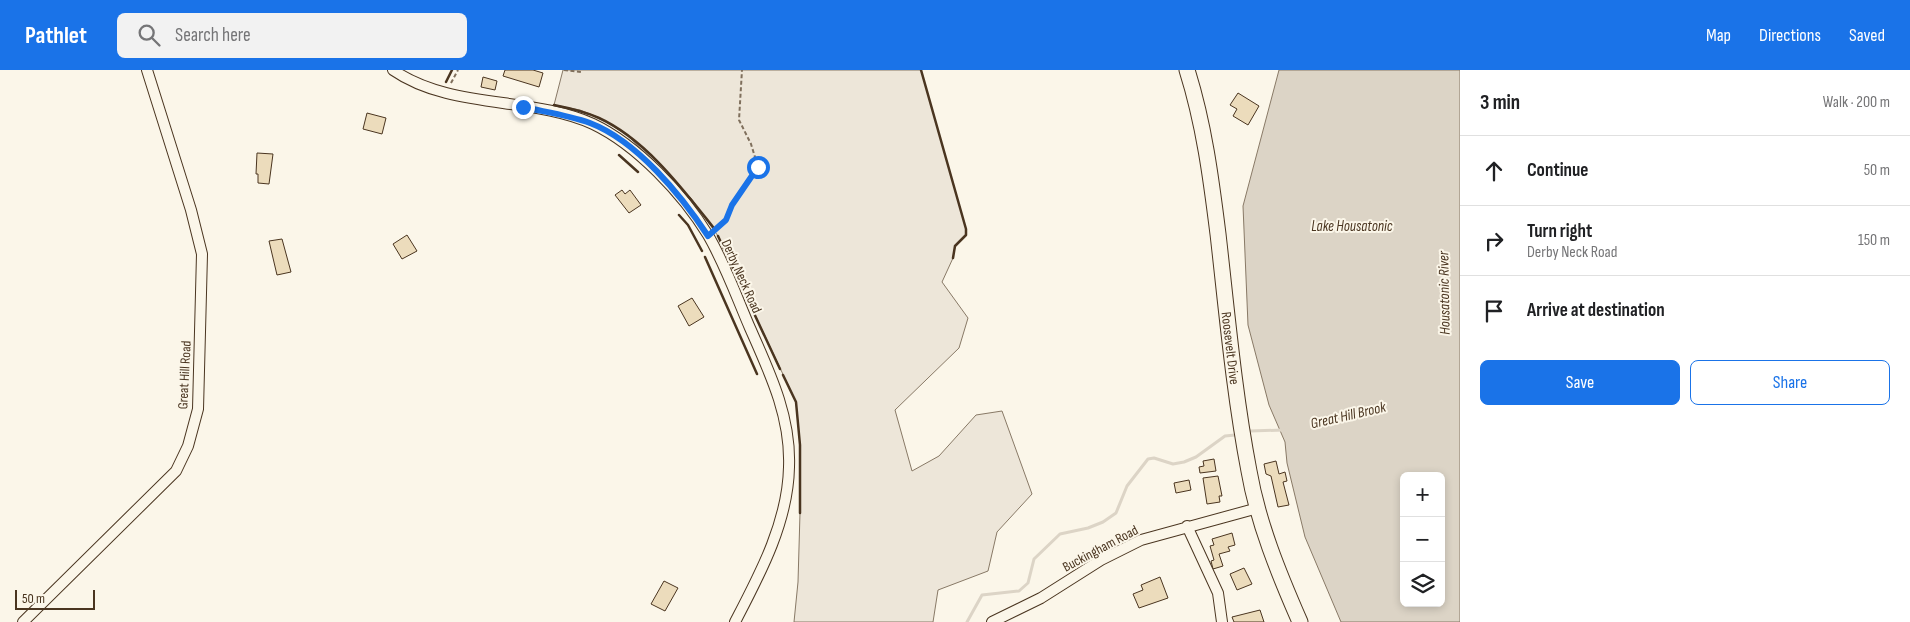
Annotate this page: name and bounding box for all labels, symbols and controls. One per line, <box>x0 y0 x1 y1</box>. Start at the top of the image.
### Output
search box <box>117 13 467 58</box>
text: Pathlet <box>25 21 87 50</box>
icon: search <box>135 21 163 49</box>
text: Search here <box>175 24 251 47</box>
text: Map <box>1706 25 1731 46</box>
text: Directions <box>1759 25 1821 46</box>
text: Saved <box>1849 25 1885 46</box>
text: 3 min <box>1480 90 1520 115</box>
text: Walk · 200 m <box>1823 93 1890 112</box>
route end <box>512 96 535 119</box>
route start <box>747 156 770 179</box>
icon: ahead <box>1480 157 1508 185</box>
text: Continue <box>1527 159 1588 182</box>
text: 50 m <box>1864 161 1890 180</box>
water label: Lake Housatonic <box>1311 217 1393 236</box>
text: Turn right <box>1527 220 1592 243</box>
icon: right <box>1480 227 1508 255</box>
text: 150 m <box>1858 231 1890 250</box>
street label: Derby Neck Road <box>718 237 765 316</box>
text: Derby Neck Road <box>1527 243 1617 262</box>
water label: Housatonic River <box>1434 250 1455 335</box>
icon: arrive <box>1480 297 1508 325</box>
text: Arrive at destination <box>1527 299 1665 322</box>
street label: Roosevelt Drive <box>1218 311 1243 386</box>
street label: Great Hill Road <box>174 340 195 410</box>
button: Save <box>1480 360 1680 405</box>
button: Share <box>1690 360 1890 405</box>
water label: Great Hill Brook <box>1309 398 1388 433</box>
map controls <box>1400 472 1445 607</box>
button: + <box>1400 472 1445 517</box>
button: − <box>1400 517 1445 562</box>
street label: Buckingham Road <box>1060 521 1141 575</box>
button: layers <box>1400 562 1445 607</box>
scale bar <box>15 587 95 610</box>
text: 50 m <box>22 590 45 607</box>

